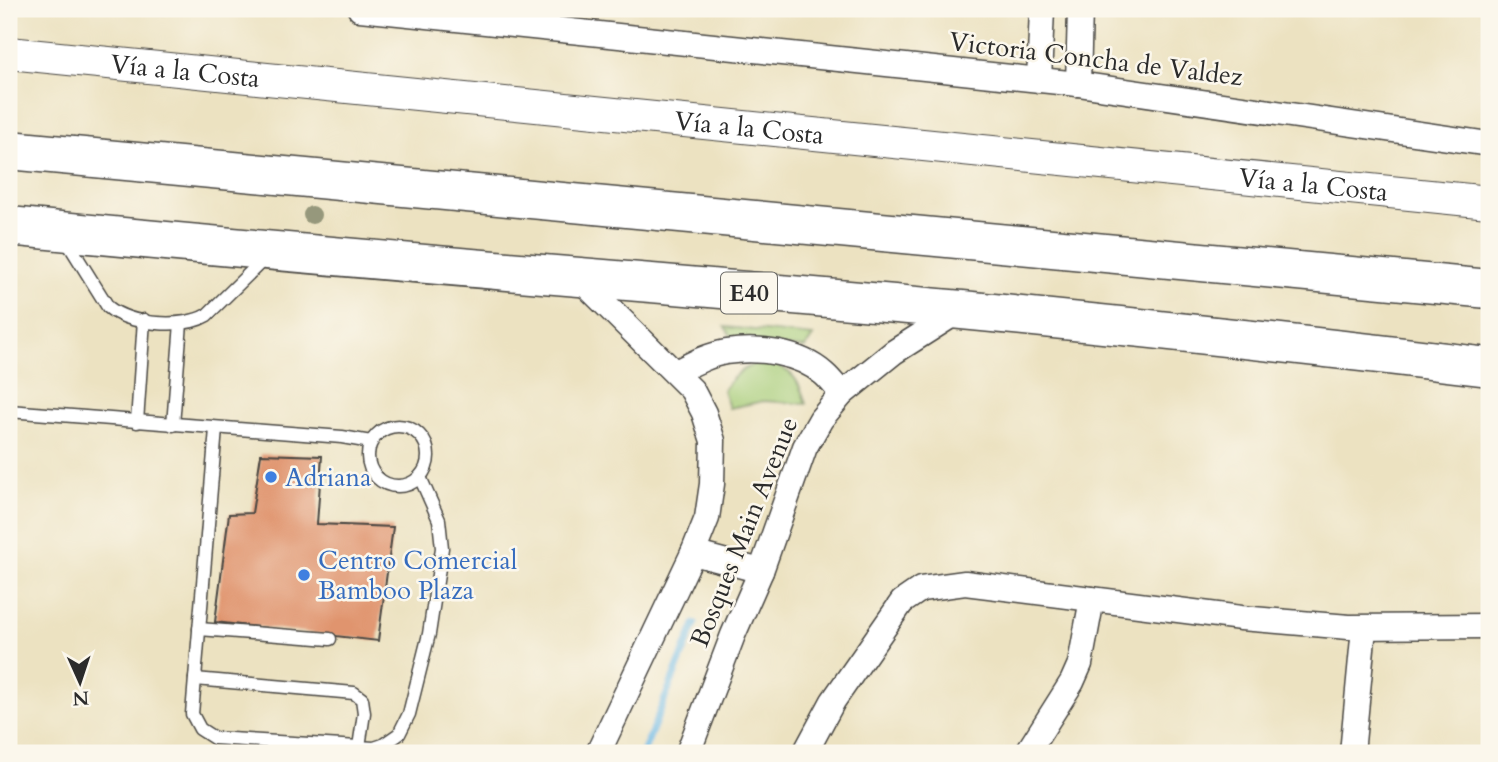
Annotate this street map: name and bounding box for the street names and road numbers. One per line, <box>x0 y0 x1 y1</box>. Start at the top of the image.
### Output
street label: Victoria Concha de Valdez <box>947 24 1245 94</box>
street label: Vía a la Costa <box>109 46 261 96</box>
street label: Vía a la Costa <box>673 103 826 152</box>
street label: Vía a la Costa <box>1237 159 1390 209</box>
road number: E40 <box>721 272 777 314</box>
street label: Bosques Main Avenue <box>682 412 806 652</box>

